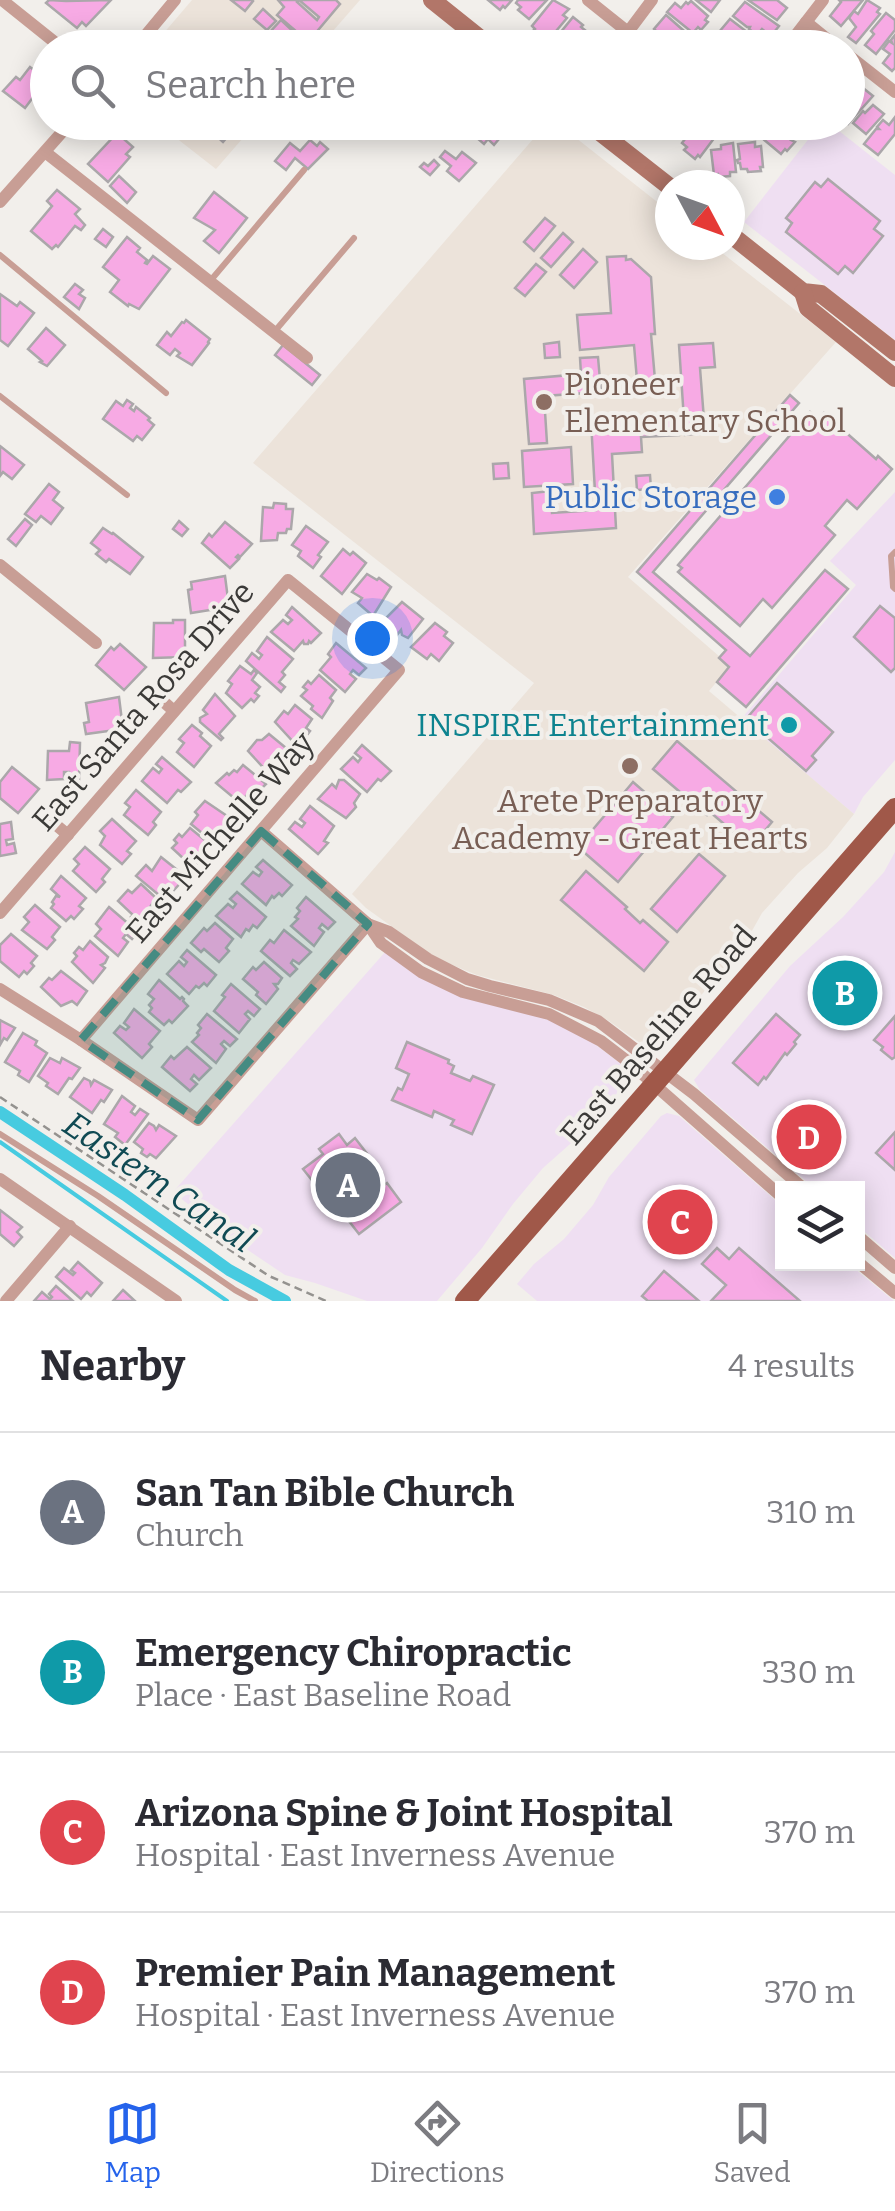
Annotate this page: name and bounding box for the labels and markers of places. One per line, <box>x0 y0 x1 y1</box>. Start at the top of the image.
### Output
place label: Pioneer Elementary School <box>564 365 846 440</box>
marker: Pioneer Elementary School <box>533 391 555 413</box>
place label: Public Storage <box>544 478 757 516</box>
marker: Public Storage <box>766 486 788 508</box>
place label: INSPIRE Entertainment <box>416 706 769 744</box>
marker: INSPIRE Entertainment <box>778 714 800 736</box>
marker: Arete Preparatory Academy - Great Hearts <box>619 755 641 777</box>
place label: Arete Preparatory Academy - Great Hearts <box>452 782 808 857</box>
pin: B <box>812 956 878 1030</box>
pin: D <box>776 1100 842 1174</box>
pin: A <box>316 1148 380 1222</box>
pin: C <box>648 1184 712 1260</box>

